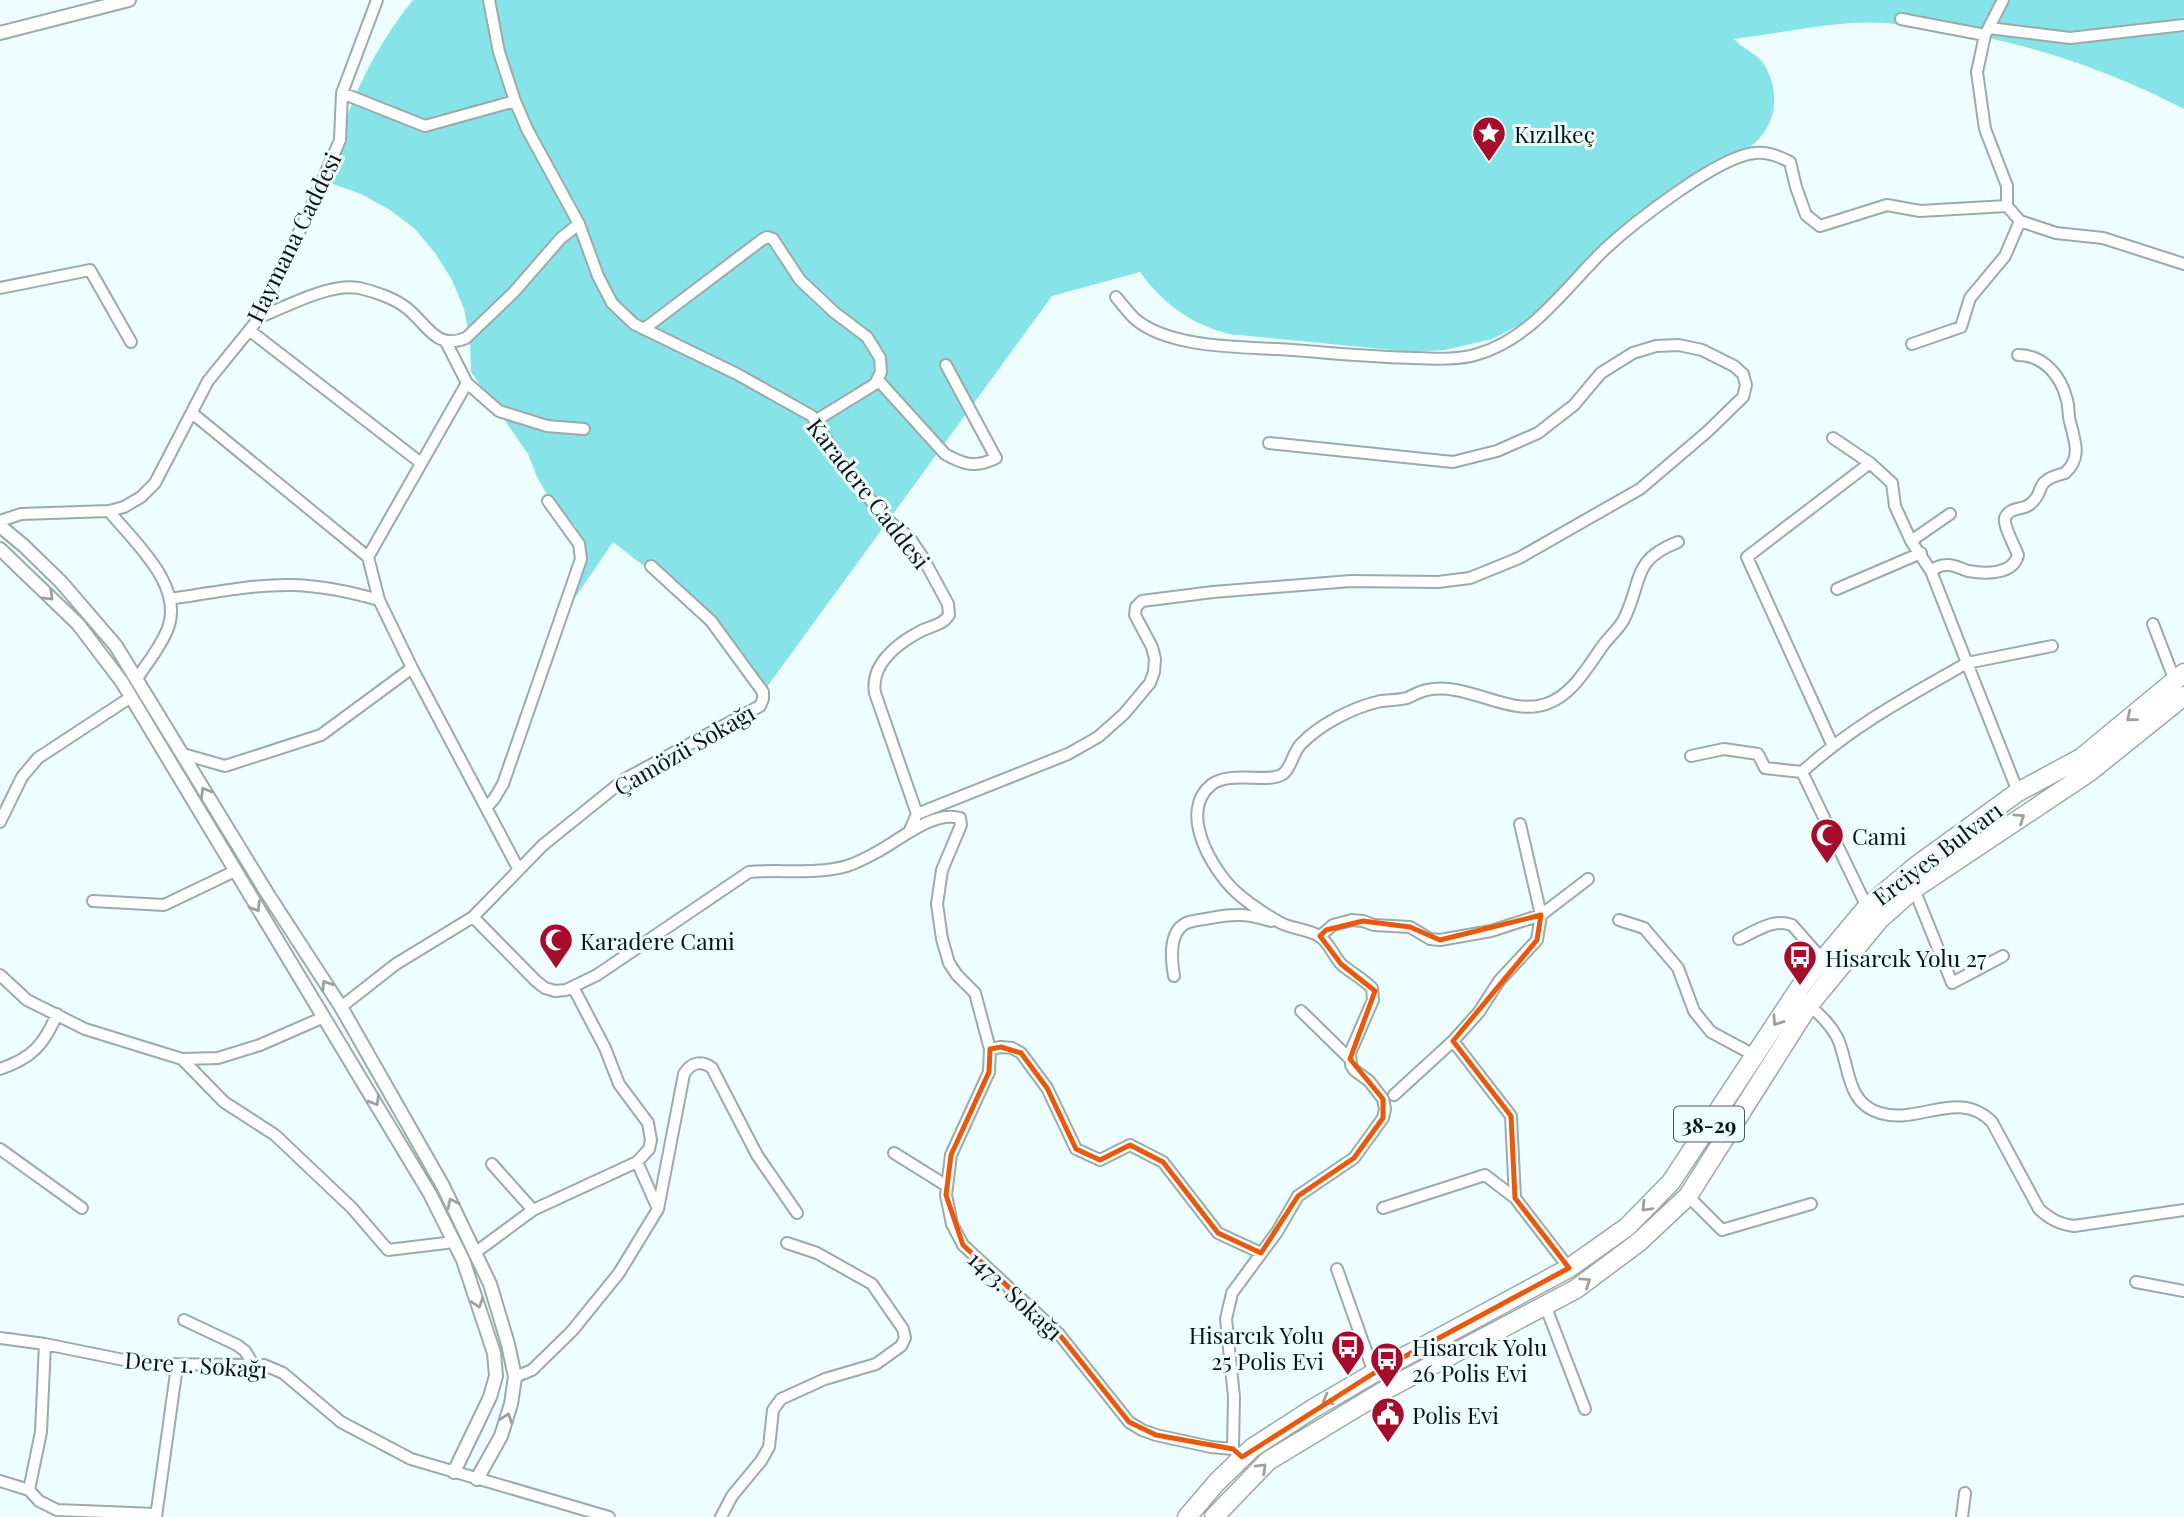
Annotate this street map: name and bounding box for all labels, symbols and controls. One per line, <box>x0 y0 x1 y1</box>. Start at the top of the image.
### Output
place icon: Kızılkeç <box>1470 114 1508 163</box>
place label: Kızılkeç <box>1514 118 1595 149</box>
street label: Haymana Caddesi <box>238 147 348 327</box>
street label: Karadere Caddesi <box>800 411 938 575</box>
one-way arrow <box>41 588 54 601</box>
street label: Çamözü Sokağı <box>608 696 760 802</box>
one-way arrow <box>2127 709 2140 721</box>
one-way arrow <box>200 787 213 800</box>
street label: Erciyes Bulvarı <box>1866 794 2008 912</box>
one-way arrow <box>2012 814 2025 827</box>
mosque icon: Cami <box>1808 816 1846 865</box>
place label: Cami <box>1852 820 1907 851</box>
one-way arrow <box>248 899 261 912</box>
mosque icon: Karadere Cami <box>537 921 575 970</box>
place label: Karadere Cami <box>580 925 735 956</box>
bus stop icon: Hisarcık Yolu 27 <box>1781 938 1819 987</box>
place label: Hisarcık Yolu 27 <box>1825 942 1987 973</box>
one-way arrow <box>322 979 335 992</box>
one-way arrow <box>1772 1014 1785 1027</box>
one-way arrow <box>366 1093 379 1106</box>
road number: 38-29 <box>1674 1106 1744 1142</box>
one-way arrow <box>446 1198 460 1210</box>
one-way arrow <box>1642 1199 1655 1212</box>
street label: 1473. Sokağı <box>962 1243 1070 1347</box>
one-way arrow <box>1578 1278 1591 1290</box>
one-way arrow <box>470 1296 484 1309</box>
place label: Hisarcık Yolu 25 Polis Evi <box>1189 1319 1324 1376</box>
bus stop icon: Hisarcık Yolu 25 Polis Evi <box>1329 1328 1367 1377</box>
place label: Hisarcık Yolu 26 Polis Evi <box>1412 1331 1547 1388</box>
bus stop icon: Hisarcık Yolu 26 Polis Evi <box>1368 1340 1406 1389</box>
street label: Dere 1. Sokağı <box>124 1344 269 1384</box>
one-way arrow <box>1322 1392 1334 1405</box>
public building icon: Polis Evi <box>1369 1395 1407 1444</box>
place label: Polis Evi <box>1412 1399 1499 1430</box>
one-way arrow <box>499 1412 513 1424</box>
one-way arrow <box>1254 1464 1267 1477</box>

